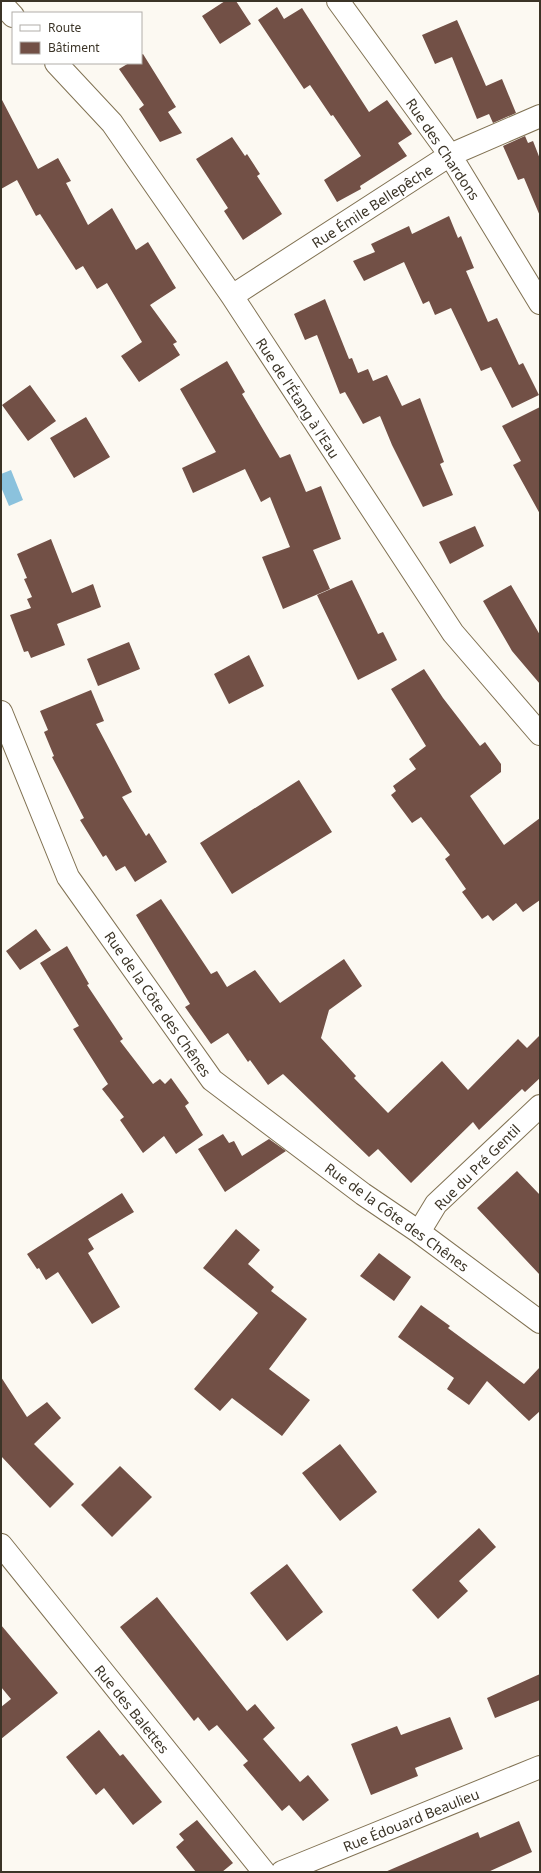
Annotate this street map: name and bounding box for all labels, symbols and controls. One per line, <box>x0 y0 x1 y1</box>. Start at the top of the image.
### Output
legend <box>12 12 142 64</box>
text: Route <box>48 19 81 36</box>
text: Bâtiment <box>48 39 100 56</box>
street label: Rue des Chardons <box>402 94 484 204</box>
street label: Rue Émile Bellepêche <box>308 160 436 252</box>
street label: Rue de l'Étang à l'Eau <box>252 334 344 462</box>
street label: Rue de la Côte des Chênes <box>100 927 216 1081</box>
street label: Rue du Pré Gentil <box>430 1120 524 1214</box>
street label: Rue de la Côte des Chênes <box>321 1158 473 1276</box>
street label: Rue des Balettes <box>90 1661 174 1758</box>
street label: Rue Édouard Beaulieu <box>340 1784 482 1856</box>

